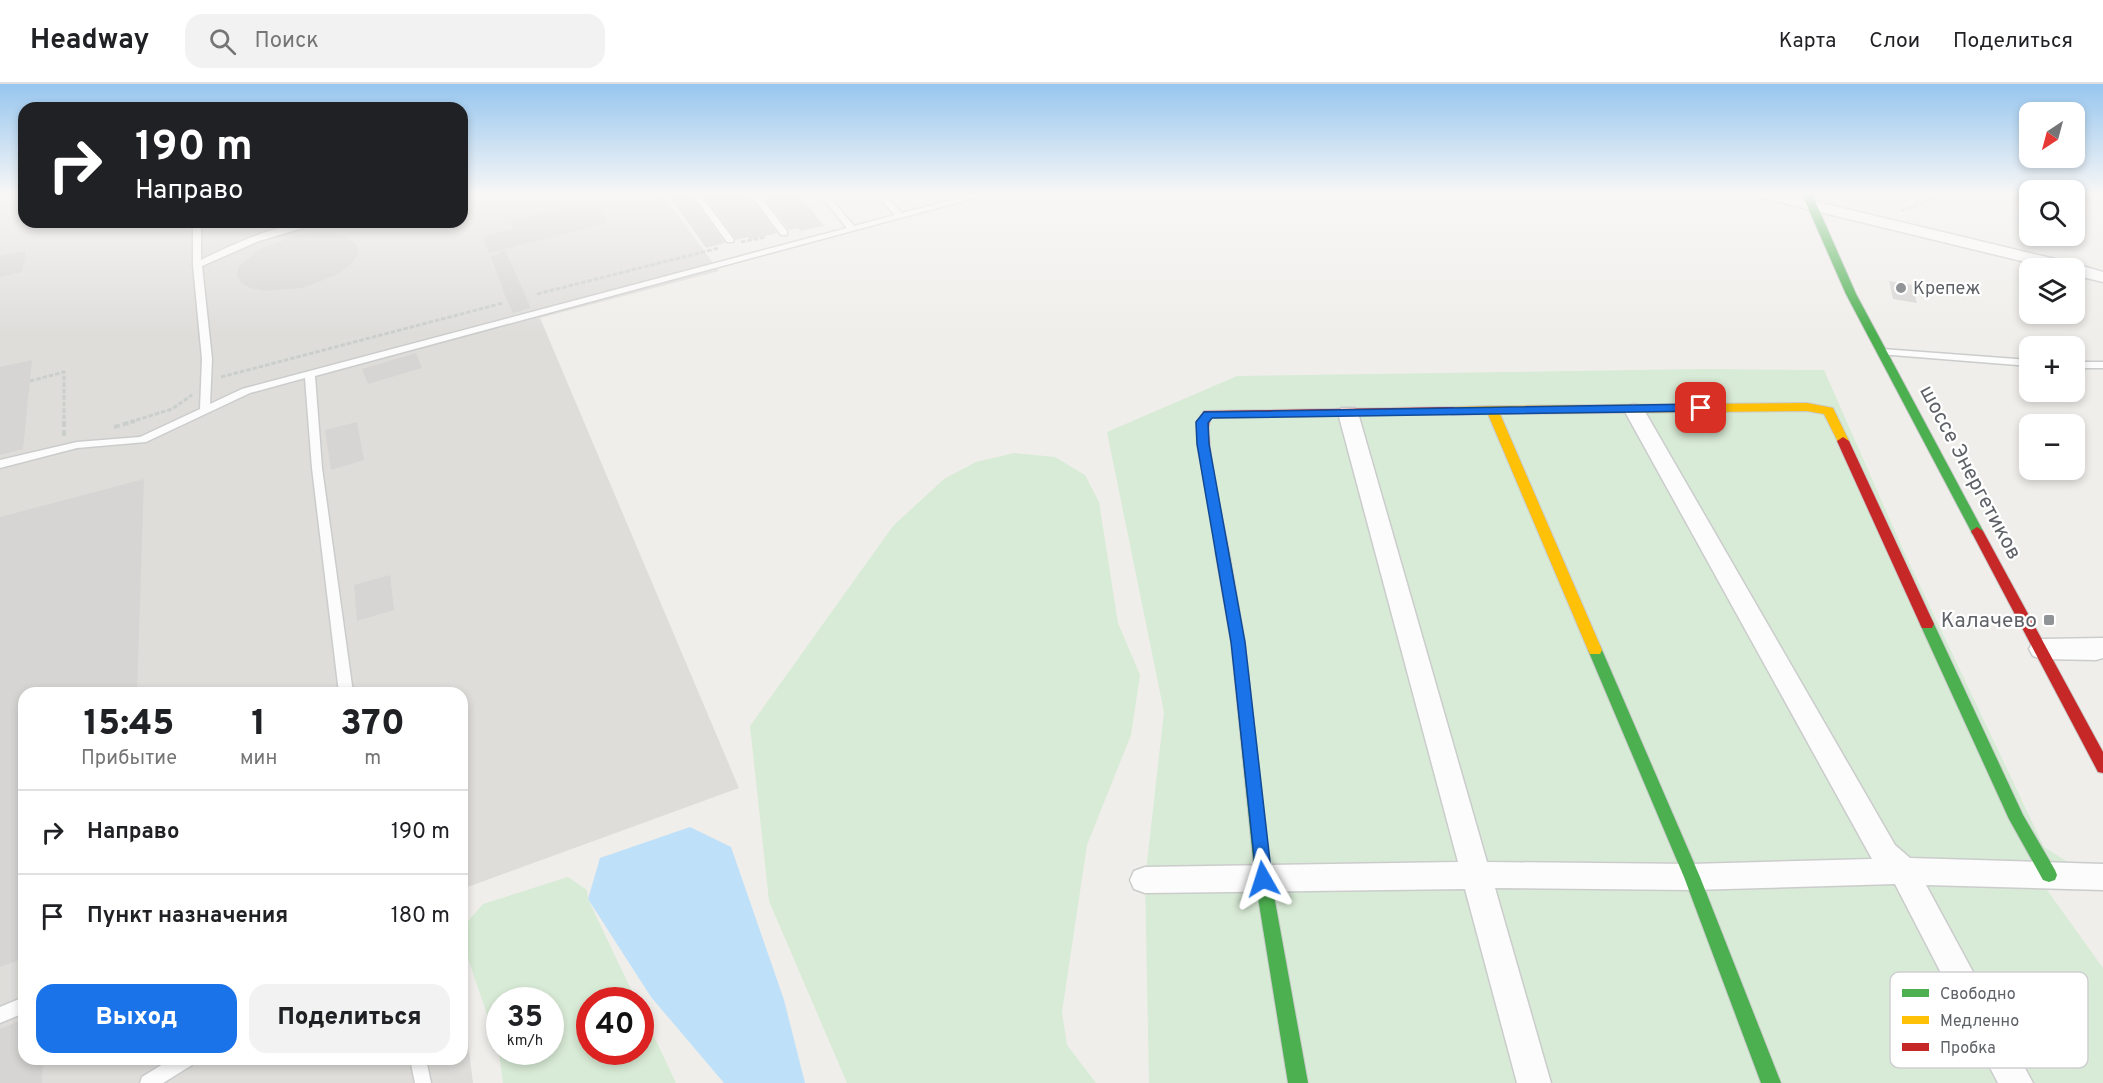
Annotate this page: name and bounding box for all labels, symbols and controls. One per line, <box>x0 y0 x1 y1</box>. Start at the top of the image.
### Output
search box <box>185 14 605 68</box>
text: Headway <box>30 23 149 59</box>
icon: search <box>206 25 239 58</box>
text: Поиск <box>254 28 319 55</box>
text: Карта <box>1779 28 1836 55</box>
text: Слои <box>1869 28 1920 55</box>
text: Поделиться <box>1953 28 2073 55</box>
north arrow <box>2019 102 2085 168</box>
map controls <box>2019 102 2085 480</box>
text: 190 m <box>135 122 253 175</box>
icon: right <box>36 126 114 204</box>
text: Направо <box>135 174 243 208</box>
button: search <box>2019 180 2085 246</box>
button: layers <box>2019 258 2085 324</box>
place label: Крепеж <box>1913 278 1980 301</box>
marker: Крепеж <box>1894 281 1908 295</box>
button: + <box>2019 336 2085 402</box>
street label: шоссе Энергетиков <box>1912 381 2027 564</box>
pin <box>1675 382 1726 433</box>
icon: arrive <box>1684 391 1717 424</box>
button: − <box>2019 414 2085 480</box>
place label: Калачево <box>1941 608 2037 635</box>
marker: Калачево <box>2042 613 2056 627</box>
text: 15:45 <box>84 702 174 748</box>
text: 1 <box>251 702 266 748</box>
text: 370 <box>340 702 405 748</box>
text: Прибытие <box>81 746 177 772</box>
text: мин <box>240 746 277 772</box>
text: m <box>364 746 381 772</box>
icon: right <box>36 816 69 849</box>
text: Направо <box>87 819 179 846</box>
text: 190 m <box>391 819 450 846</box>
position arrow <box>1231 847 1295 911</box>
icon: arrive <box>36 900 69 933</box>
text: Пункт назначения <box>87 903 288 930</box>
text: 180 m <box>391 903 450 930</box>
legend <box>1890 972 2088 1068</box>
button: Выход <box>36 984 237 1053</box>
button: Поделиться <box>249 984 450 1053</box>
text: Свободно <box>1940 985 2016 1005</box>
speed limit sign: 40 <box>576 987 654 1065</box>
text: 35 <box>507 1000 543 1037</box>
text: Медленно <box>1940 1012 2019 1032</box>
text: km/h <box>507 1032 543 1051</box>
text: Пробка <box>1940 1039 1996 1059</box>

